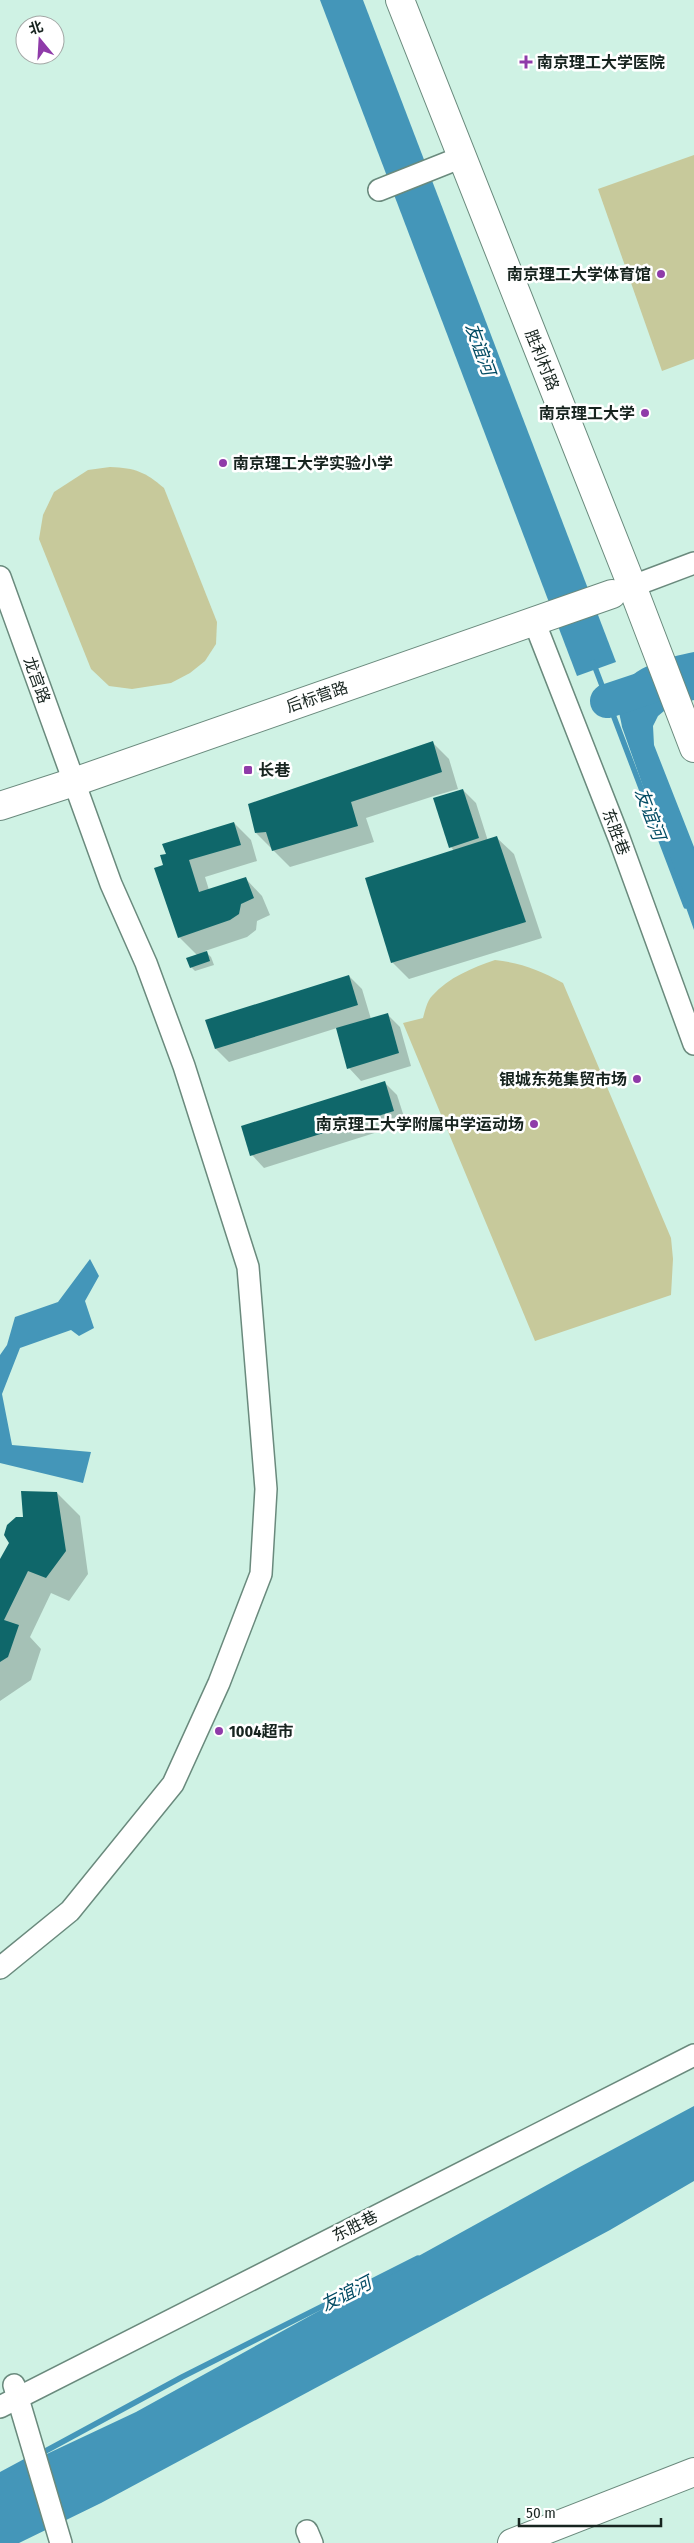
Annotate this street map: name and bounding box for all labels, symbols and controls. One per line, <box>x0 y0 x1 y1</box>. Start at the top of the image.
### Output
north arrow <box>15 15 65 65</box>
text: 北 <box>27 18 45 38</box>
place label: 南京理工大学医院 <box>537 53 665 72</box>
marker: 南京理工大学医院 <box>519 55 533 69</box>
place label: 南京理工大学体育馆 <box>507 265 651 284</box>
marker: 南京理工大学体育馆 <box>655 268 667 280</box>
water label: 友谊河 <box>460 320 501 381</box>
street label: 胜利村路 <box>521 327 563 393</box>
place label: 南京理工大学 <box>539 404 635 423</box>
marker: 南京理工大学 <box>639 407 651 419</box>
place label: 南京理工大学实验小学 <box>233 454 393 473</box>
marker: 南京理工大学实验小学 <box>217 457 229 469</box>
street label: 龙宫路 <box>20 654 54 706</box>
street label: 后标营路 <box>284 678 350 716</box>
place label: 长巷 <box>258 761 291 780</box>
marker: 长巷 <box>242 764 254 776</box>
water label: 友谊河 <box>630 785 671 846</box>
street label: 东胜巷 <box>599 806 633 858</box>
place label: 银城东苑集贸市场 <box>499 1070 627 1089</box>
marker: 银城东苑集贸市场 <box>631 1073 643 1085</box>
place label: 南京理工大学附属中学运动场 <box>316 1115 524 1134</box>
marker: 南京理工大学附属中学运动场 <box>528 1118 540 1130</box>
place label: 1004超市 <box>229 1722 293 1741</box>
marker: 1004超市 <box>213 1725 225 1737</box>
street label: 东胜巷 <box>329 2207 381 2245</box>
water label: 友谊河 <box>317 2271 378 2316</box>
scale bar <box>519 2496 662 2528</box>
text: 50 m <box>526 2504 556 2522</box>

